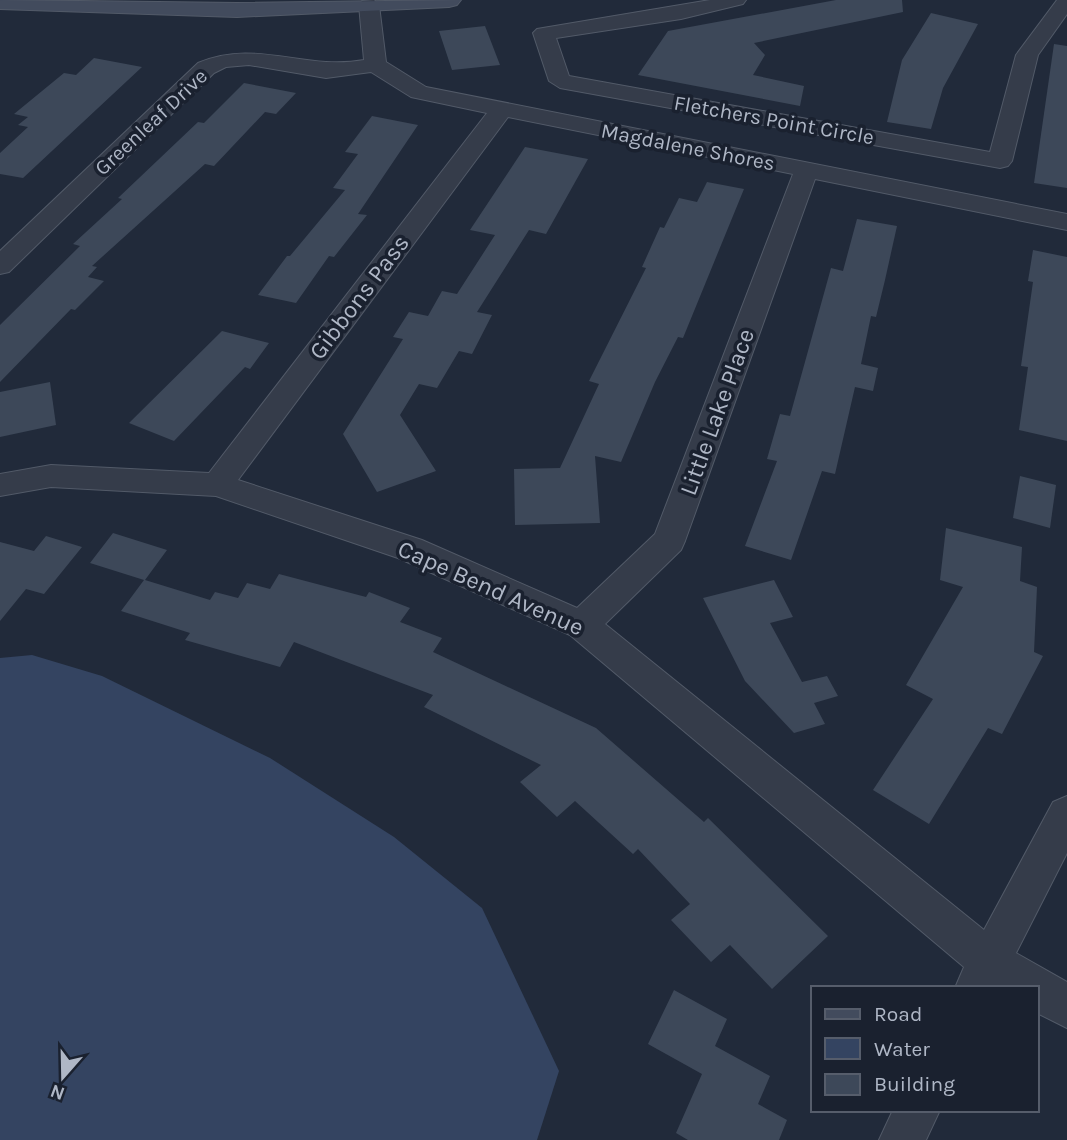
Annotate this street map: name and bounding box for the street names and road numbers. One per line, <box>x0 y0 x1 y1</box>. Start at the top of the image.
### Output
street label: Greenleaf Drive <box>90 64 212 180</box>
street label: Fletchers Point Circle <box>672 91 876 149</box>
street label: Magdalene Shores <box>599 118 777 176</box>
street label: Gibbons Pass <box>303 229 415 365</box>
street label: Little Lake Place <box>674 325 760 499</box>
street label: Cape Bend Avenue <box>394 534 588 642</box>

